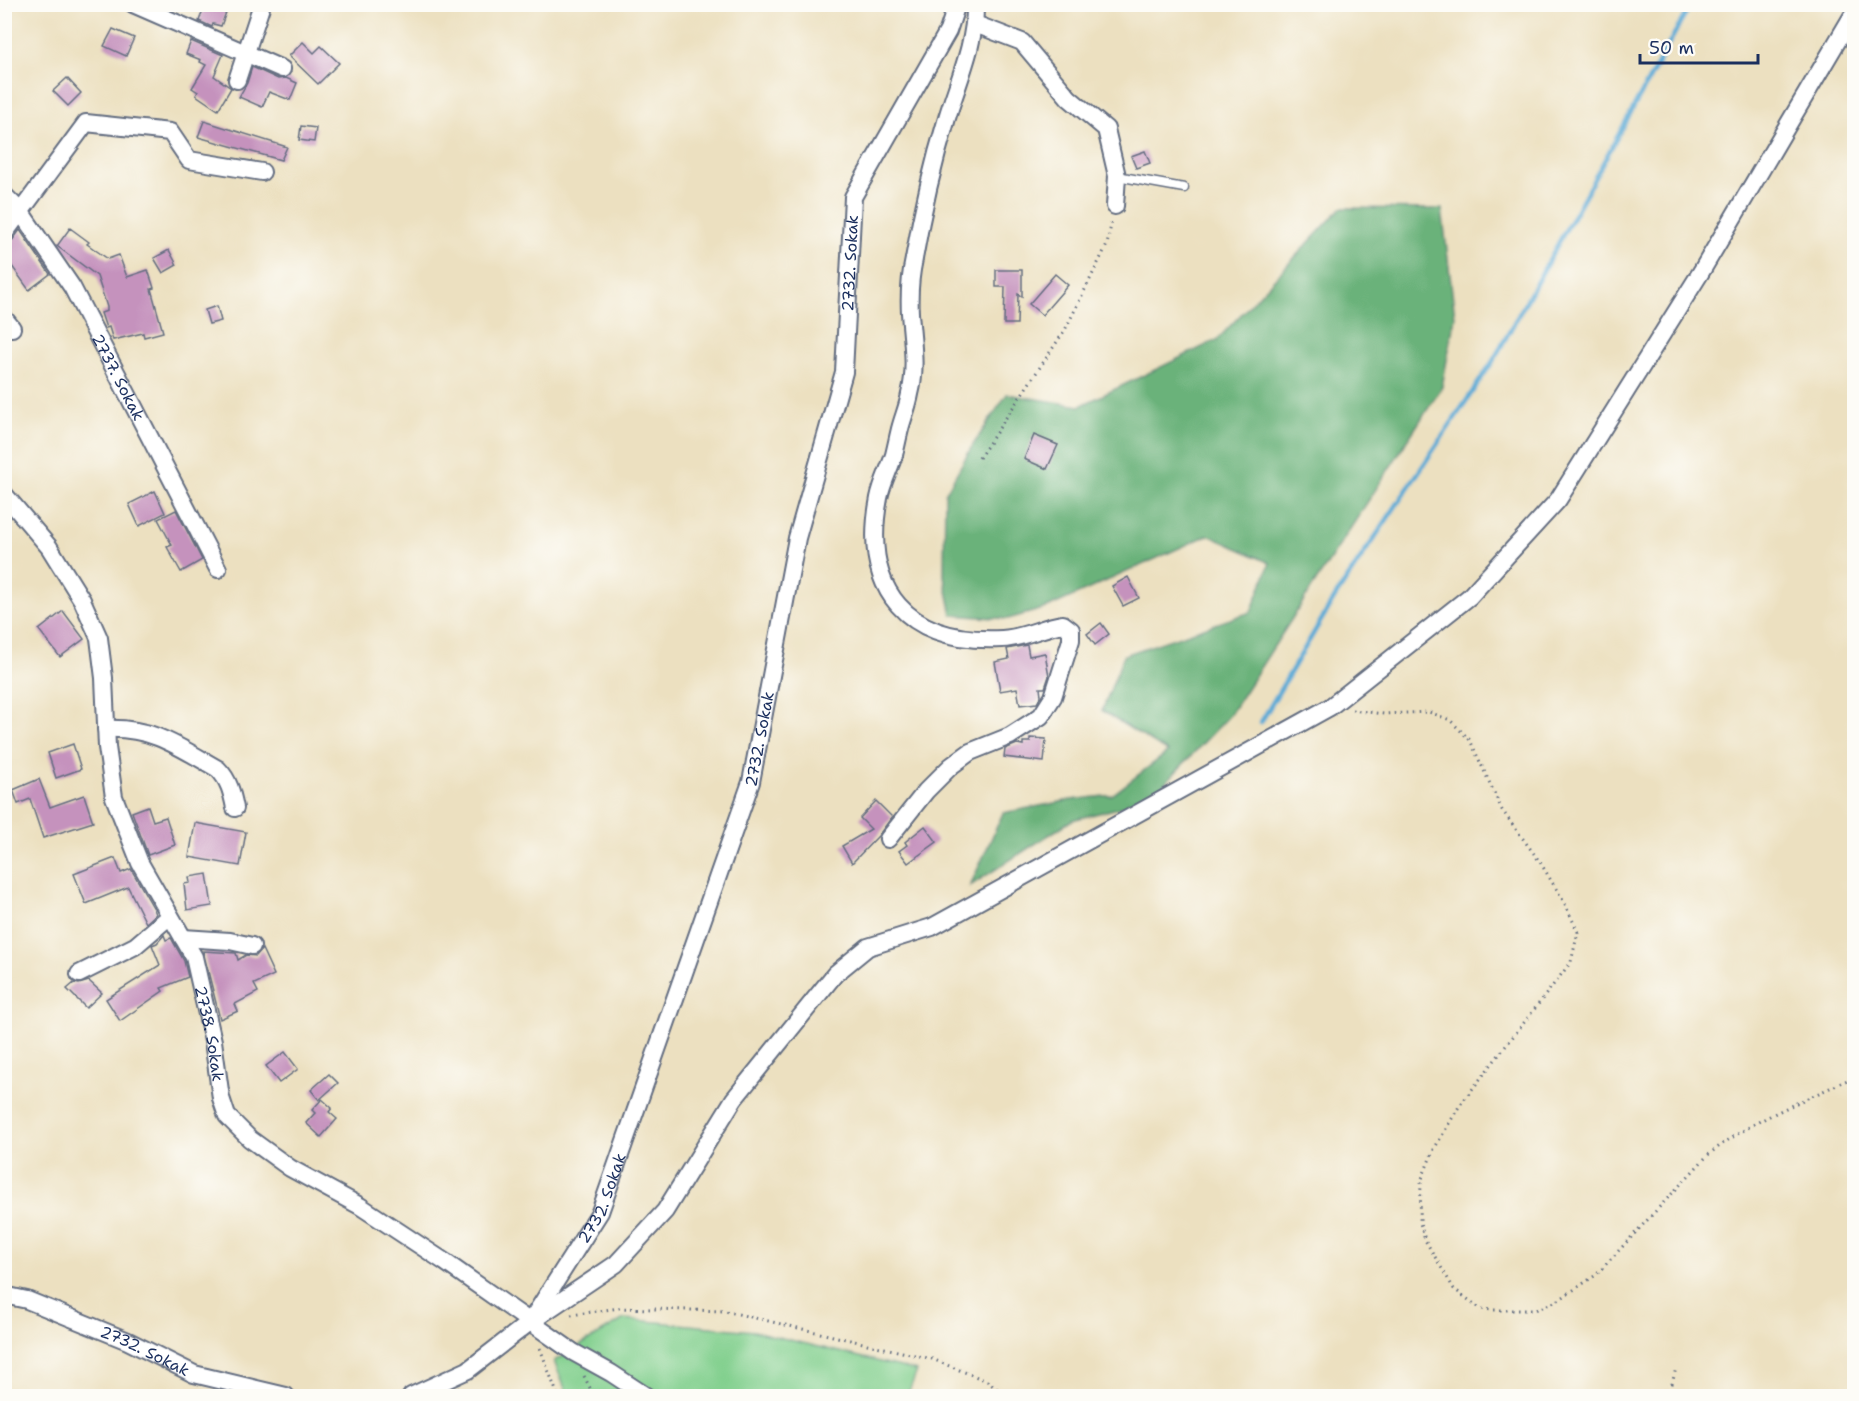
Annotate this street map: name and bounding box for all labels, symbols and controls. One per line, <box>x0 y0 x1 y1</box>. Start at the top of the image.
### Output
scale bar <box>1640 27 1758 65</box>
text: 50 m <box>1649 36 1694 60</box>
street label: 2732. Sokak <box>837 214 863 312</box>
street label: 2737. Sokak <box>87 330 149 424</box>
street label: 2732. Sokak <box>740 690 779 788</box>
street label: 2738. Sokak <box>190 984 229 1083</box>
street label: 2732. Sokak <box>573 1150 631 1247</box>
street label: 2732. Sokak <box>97 1321 193 1381</box>

